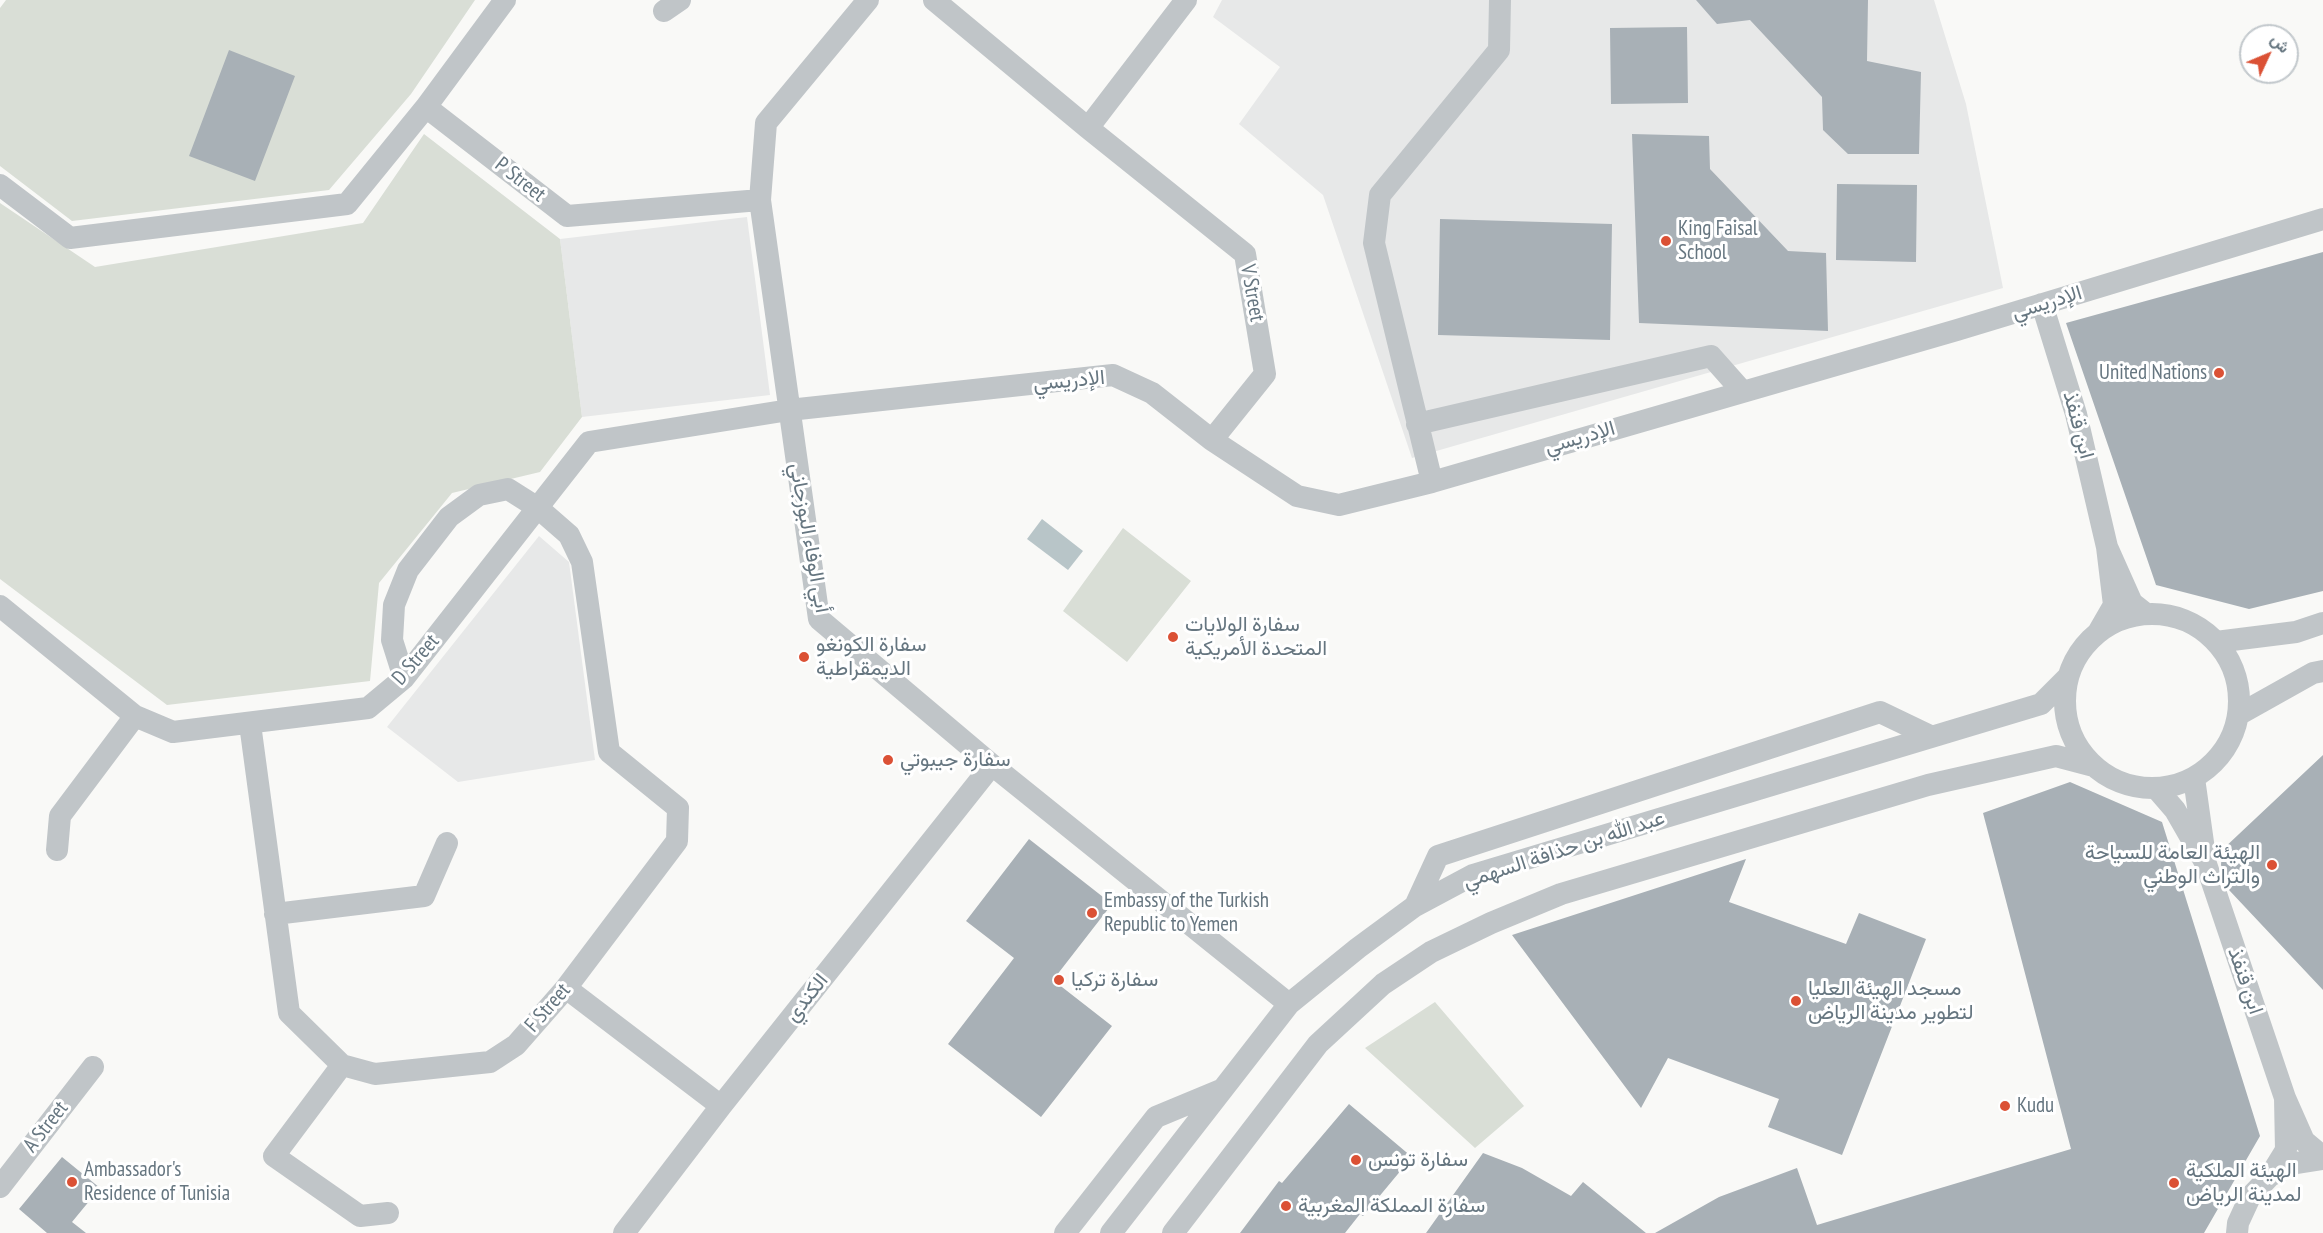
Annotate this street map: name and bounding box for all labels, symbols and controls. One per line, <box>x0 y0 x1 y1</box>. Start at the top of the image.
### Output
north arrow <box>2239 24 2299 84</box>
text: ش <box>2267 29 2294 57</box>
street label: P Street <box>490 152 550 208</box>
place label: King Faisal School <box>1678 216 1758 266</box>
marker: King Faisal School <box>1659 234 1673 248</box>
street label: V Street <box>1235 262 1269 324</box>
street label: الإدريسي <box>2009 280 2085 326</box>
place label: United Nations <box>2099 360 2207 386</box>
street label: الإدريسي <box>1032 365 1106 397</box>
marker: United Nations <box>2212 366 2226 380</box>
street label: ابن قنفذ <box>2057 388 2099 462</box>
street label: الإدريسي <box>1542 416 1618 460</box>
street label: أبي الوفاء البوزجاني <box>783 461 835 615</box>
place label: سفارة الولايات المتحدة الأمريكية <box>1185 612 1327 662</box>
street label: D Street <box>387 629 445 691</box>
marker: سفارة الولايات المتحدة الأمريكية <box>1166 630 1180 644</box>
place label: سفارة الكونغو الديمقراطية <box>816 632 927 682</box>
marker: سفارة الكونغو الديمقراطية <box>797 650 811 664</box>
place label: سفارة جيبوتي <box>900 747 1011 773</box>
marker: سفارة جيبوتي <box>881 753 895 767</box>
street label: عبد الله بن حذافة السهمي <box>1460 805 1668 895</box>
place label: الهيئة العامة للسياحة والتراث الوطني <box>2085 840 2260 890</box>
marker: الهيئة العامة للسياحة والتراث الوطني <box>2265 858 2279 872</box>
place label: Embassy of the Turkish Republic to Yemen <box>1104 888 1269 938</box>
marker: Embassy of the Turkish Republic to Yemen <box>1085 906 1099 920</box>
street label: ابن قنفذ <box>2222 944 2268 1018</box>
place label: سفارة تركيا <box>1071 967 1158 993</box>
street label: الكندي <box>780 969 834 1027</box>
marker: سفارة تركيا <box>1052 973 1066 987</box>
place label: مسجد الهيئة العليا لتطوير مدينة الرياض <box>1808 976 1974 1026</box>
street label: F Street <box>520 978 576 1038</box>
marker: مسجد الهيئة العليا لتطوير مدينة الرياض <box>1789 994 1803 1008</box>
place label: Kudu <box>2017 1093 2054 1119</box>
street label: A Street <box>18 1096 74 1158</box>
marker: Kudu <box>1998 1099 2012 1113</box>
place label: سفارة تونس <box>1368 1147 1468 1173</box>
marker: سفارة تونس <box>1349 1153 1363 1167</box>
place label: Ambassador's Residence of Tunisia <box>84 1157 230 1207</box>
place label: الهيئة الملكية لمدينة الرياض <box>2186 1158 2301 1208</box>
marker: Ambassador's Residence of Tunisia <box>65 1175 79 1189</box>
marker: الهيئة الملكية لمدينة الرياض <box>2167 1176 2181 1190</box>
place label: سفارة المملكة المغربية <box>1298 1193 1485 1219</box>
marker: سفارة المملكة المغربية <box>1279 1199 1293 1213</box>

